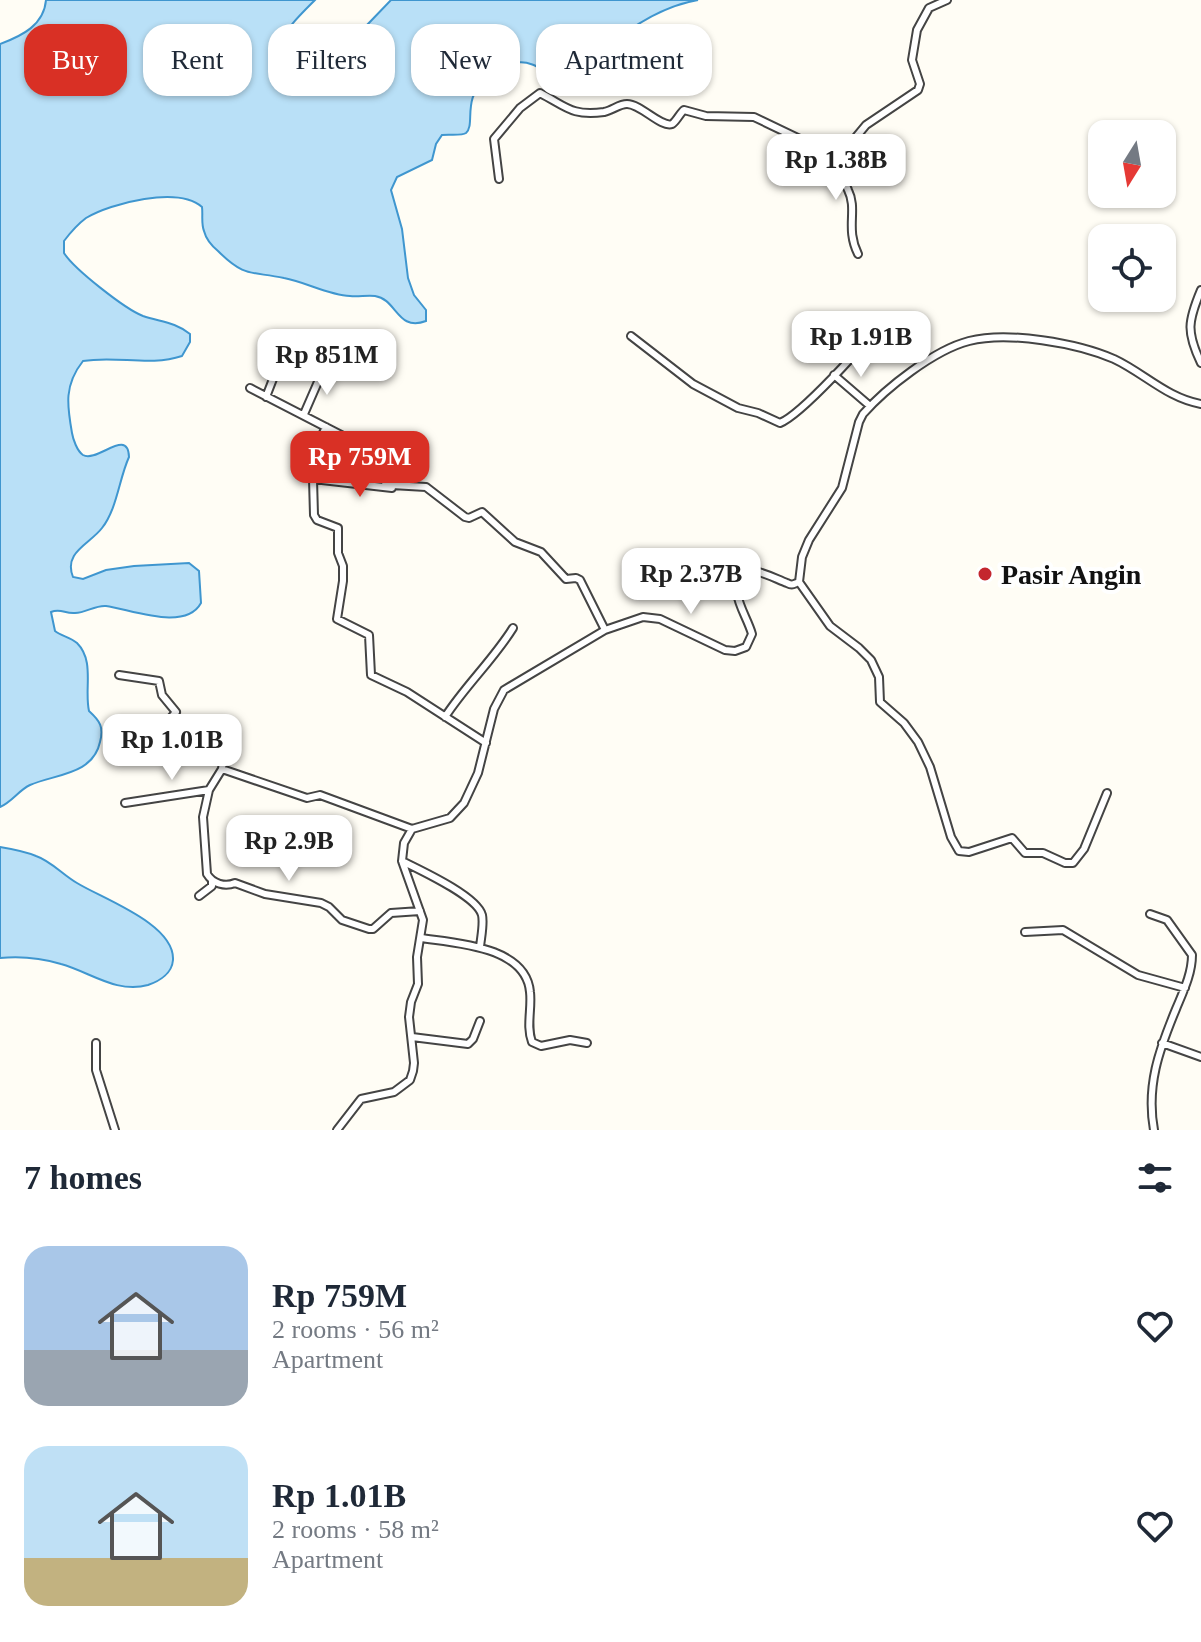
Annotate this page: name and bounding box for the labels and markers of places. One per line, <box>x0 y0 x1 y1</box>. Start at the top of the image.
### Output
pin: Rp 1.38B <box>753 134 919 202</box>
pin: Rp 1.91B <box>778 311 944 379</box>
pin: Rp 851M <box>253 329 401 397</box>
pin: Rp 759M <box>286 431 434 499</box>
pin: Rp 2.37B <box>608 548 774 616</box>
place label: Pasir Angin <box>1001 559 1142 590</box>
marker: Pasir Angin <box>976 565 994 583</box>
pin: Rp 1.01B <box>89 714 255 782</box>
pin: Rp 2.9B <box>215 815 363 883</box>

